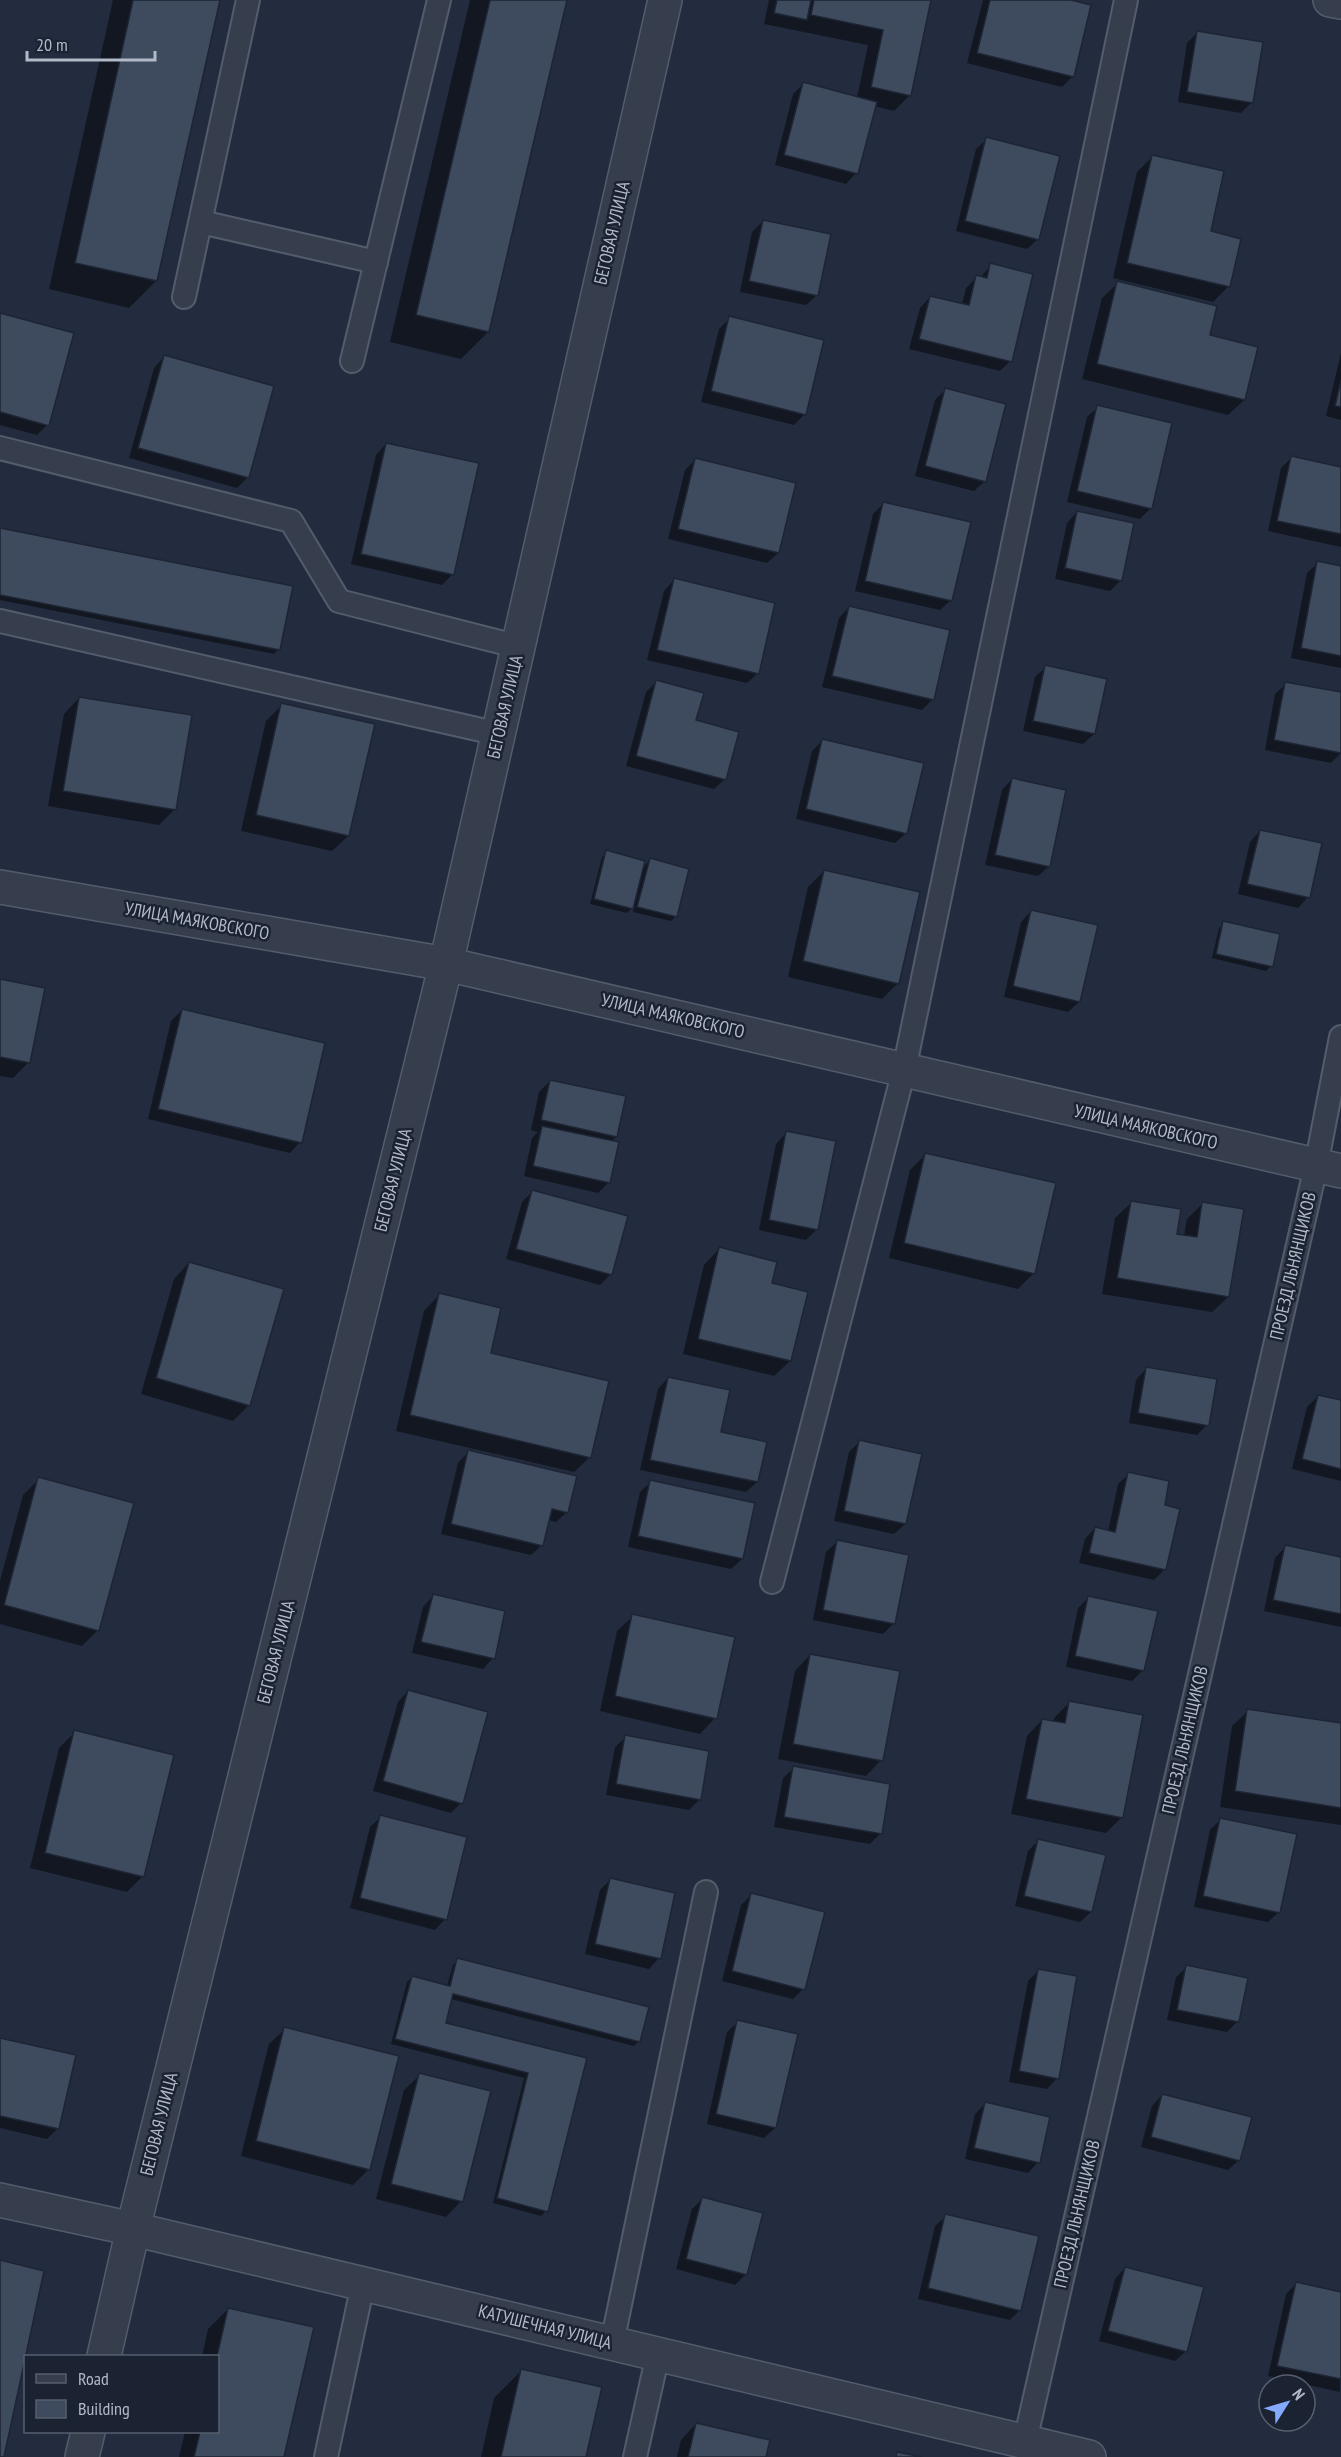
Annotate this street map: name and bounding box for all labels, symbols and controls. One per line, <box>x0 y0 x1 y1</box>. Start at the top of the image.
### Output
scale bar <box>27 24 154 62</box>
text: 20 m <box>36 33 68 56</box>
street label: БЕГОВАЯ УЛИЦА <box>588 178 635 287</box>
street label: БЕГОВАЯ УЛИЦА <box>481 652 528 761</box>
street label: УЛИЦА МАЯКОВСКОГО <box>123 896 271 945</box>
street label: УЛИЦА МАЯКОВСКОГО <box>599 988 747 1043</box>
street label: УЛИЦА МАЯКОВСКОГО <box>1072 1099 1220 1154</box>
street label: БЕГОВАЯ УЛИЦА <box>369 1125 417 1234</box>
street label: ПРОЕЗД ЛЬНЯНЩИКОВ <box>1264 1190 1321 1342</box>
street label: БЕГОВАЯ УЛИЦА <box>252 1597 300 1706</box>
street label: ПРОЕЗД ЛЬНЯНЩИКОВ <box>1156 1664 1213 1816</box>
street label: БЕГОВАЯ УЛИЦА <box>135 2069 183 2178</box>
street label: ПРОЕЗД ЛЬНЯНЩИКОВ <box>1048 2138 1105 2290</box>
street label: КАТУШЕЧНАЯ УЛИЦА <box>476 2299 615 2354</box>
legend <box>24 2355 219 2433</box>
text: Road <box>78 2367 109 2390</box>
north arrow <box>1257 2373 1317 2433</box>
text: N <box>1288 2385 1310 2403</box>
text: Building <box>78 2397 130 2420</box>

